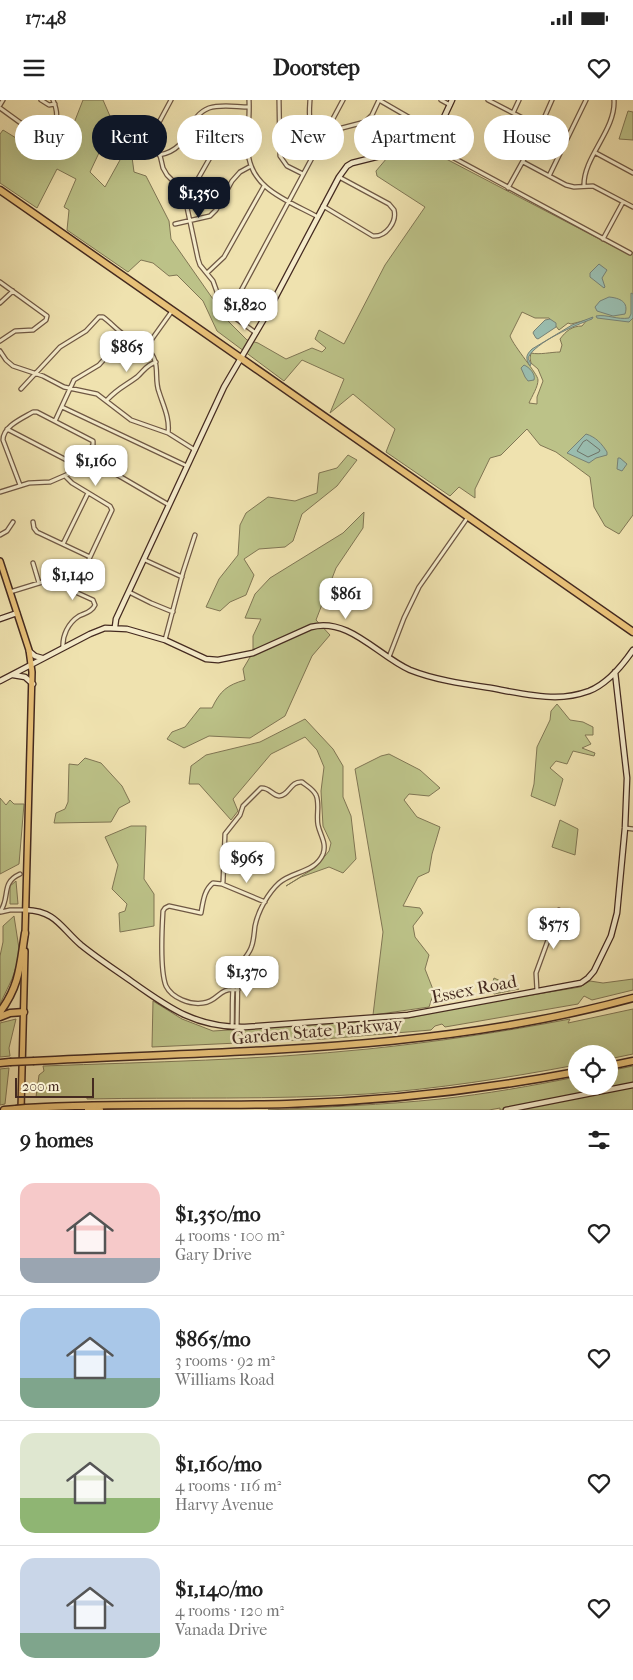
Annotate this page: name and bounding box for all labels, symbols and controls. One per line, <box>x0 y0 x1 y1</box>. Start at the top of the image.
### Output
text: 17:48 <box>25 7 66 29</box>
icon: menu <box>20 54 48 82</box>
icon: heart <box>585 54 613 82</box>
text: Doorstep <box>273 55 360 81</box>
chip: Buy <box>15 115 82 160</box>
chip: Rent <box>92 115 167 160</box>
chip: Filters <box>177 115 262 160</box>
chip: New <box>272 115 344 160</box>
chip: Apartment <box>354 115 474 160</box>
chip: House <box>484 115 569 160</box>
pin: $1,350 <box>158 176 240 219</box>
text: $1,350 <box>179 183 219 202</box>
pin: $1,820 <box>204 288 286 331</box>
text: $1,820 <box>224 295 266 314</box>
pin: $865 <box>97 330 157 373</box>
text: $865 <box>111 337 143 356</box>
pin: $1,160 <box>55 444 137 487</box>
text: $1,160 <box>76 451 116 470</box>
pin: $1,140 <box>32 558 114 601</box>
text: $1,140 <box>52 565 94 584</box>
pin: $861 <box>316 578 376 620</box>
text: $861 <box>330 584 362 603</box>
pin: $965 <box>217 842 277 884</box>
text: $965 <box>231 848 263 867</box>
pin: $575 <box>524 908 584 950</box>
text: $575 <box>539 914 569 933</box>
pin: $1,370 <box>206 956 288 998</box>
text: $1,370 <box>227 962 267 981</box>
street label: Essex Road <box>430 971 519 1008</box>
street label: Garden State Parkway <box>231 1013 405 1049</box>
map controls <box>568 1045 618 1095</box>
button: locate <box>568 1045 618 1095</box>
scale bar <box>15 1075 94 1098</box>
text: 200 m <box>22 1078 59 1095</box>
icon: filters <box>585 1126 613 1154</box>
text: 9 homes <box>20 1128 93 1152</box>
text: $1,350/mo <box>175 1202 261 1226</box>
icon: home <box>60 1203 120 1263</box>
icon: heart <box>585 1219 613 1247</box>
text: 4 rooms · 100 m² <box>175 1226 285 1245</box>
text: Gary Drive <box>175 1245 252 1264</box>
text: $865/mo <box>175 1327 251 1351</box>
icon: home <box>60 1328 120 1388</box>
icon: heart <box>585 1344 613 1372</box>
text: 3 rooms · 92 m² <box>175 1351 275 1370</box>
text: Williams Road <box>175 1370 275 1389</box>
text: $1,160/mo <box>175 1452 262 1476</box>
icon: home <box>60 1453 120 1513</box>
icon: heart <box>585 1469 613 1497</box>
text: 4 rooms · 116 m² <box>175 1476 281 1495</box>
text: Harvy Avenue <box>175 1495 273 1514</box>
text: $1,140/mo <box>175 1577 263 1601</box>
icon: home <box>60 1578 120 1638</box>
icon: heart <box>585 1594 613 1622</box>
text: 4 rooms · 120 m² <box>175 1601 284 1620</box>
text: Vanada Drive <box>175 1620 267 1639</box>

